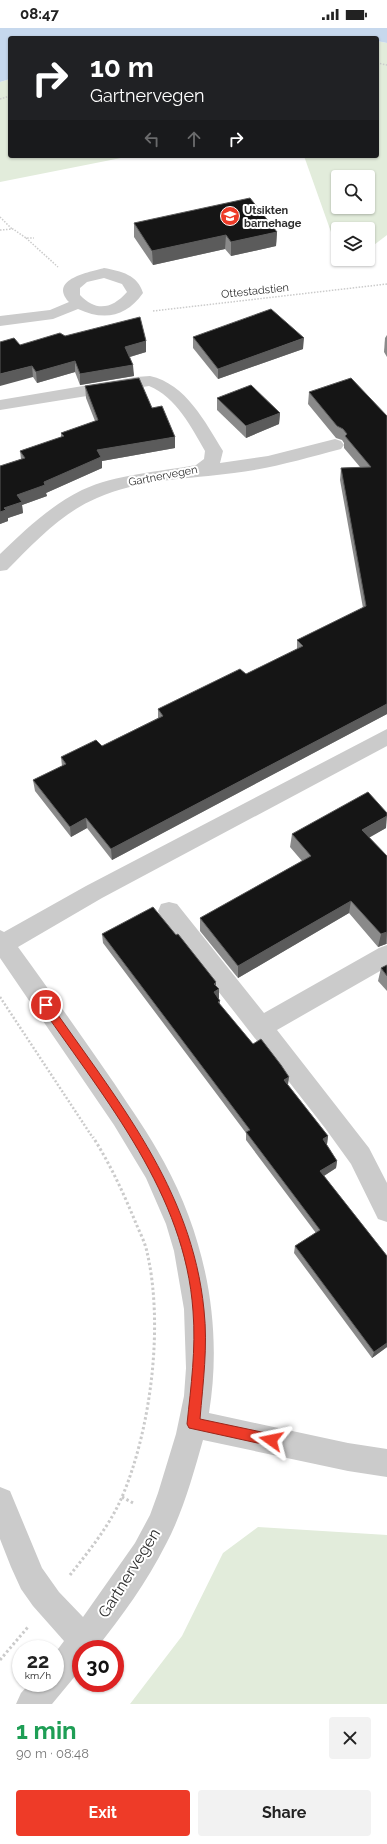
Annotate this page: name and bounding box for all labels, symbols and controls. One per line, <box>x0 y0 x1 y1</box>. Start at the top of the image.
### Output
text: 08:47 <box>20 5 59 23</box>
text: 10 m <box>90 51 154 84</box>
icon: right <box>24 52 76 104</box>
text: Gartnervegen <box>90 85 204 106</box>
icon: left <box>141 128 163 150</box>
icon: ahead <box>183 128 205 150</box>
icon: right <box>225 128 247 150</box>
map controls <box>331 170 375 266</box>
button: search <box>331 170 375 214</box>
place label: Utsikten barnehage <box>244 204 302 230</box>
school or university icon: Utsikten barnehage <box>219 205 241 227</box>
button: layers <box>331 222 375 266</box>
street label: Ottestadstien <box>220 281 290 301</box>
street label: Gartnervegen <box>127 463 199 489</box>
pin <box>29 988 63 1022</box>
icon: arrive <box>35 994 57 1016</box>
position arrow <box>250 1419 292 1461</box>
street label: Gartnervegen <box>94 1525 164 1621</box>
speed limit sign: 30 <box>72 1640 124 1692</box>
text: 22 <box>27 1649 49 1673</box>
text: km/h <box>25 1670 51 1681</box>
text: 1 min <box>16 1716 77 1745</box>
button: close <box>329 1717 371 1759</box>
text: 90 m · 08:48 <box>16 1746 89 1761</box>
button: Exit <box>16 1790 190 1836</box>
button: Share <box>198 1790 371 1836</box>

